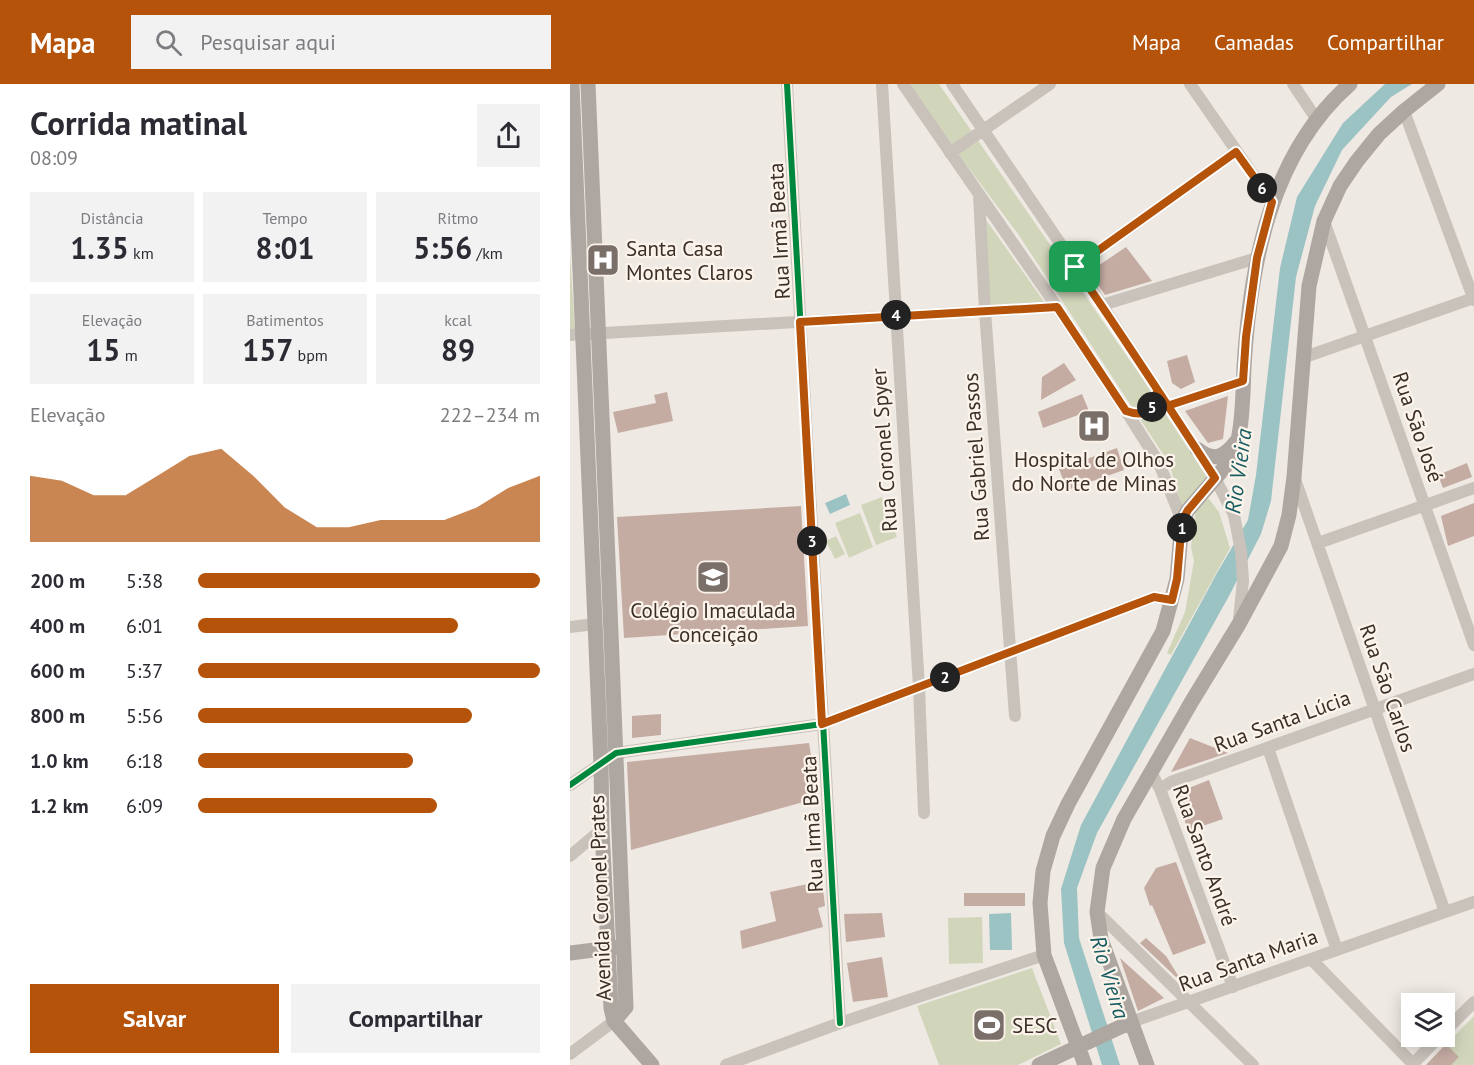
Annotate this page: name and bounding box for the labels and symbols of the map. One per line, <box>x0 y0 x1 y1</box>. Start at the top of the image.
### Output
street label: Rua Irmã Beata <box>762 162 796 300</box>
pin: 6 <box>1247 173 1277 203</box>
place label: Santa Casa Montes Claros <box>626 235 753 286</box>
pin <box>1049 241 1100 292</box>
hospital icon: Santa Casa Montes Claros <box>585 242 621 278</box>
pin: 4 <box>881 300 911 330</box>
street label: Rua Coronel Spyer <box>865 367 903 533</box>
street label: Rua São José <box>1387 368 1449 486</box>
street label: Rua Gabriel Passos <box>957 372 995 542</box>
pin: 5 <box>1137 392 1167 422</box>
hospital icon: Hospital de Olhos do Norte de Minas <box>1076 408 1112 444</box>
water label: Rio Vieira <box>1218 426 1258 515</box>
place label: Hospital de Olhos do Norte de Minas <box>1011 446 1177 497</box>
pin: 1 <box>1167 513 1197 543</box>
pin: 3 <box>797 526 827 556</box>
school or university icon: Colégio Imaculada Conceição <box>695 559 731 595</box>
place label: Colégio Imaculada Conceição <box>630 597 796 648</box>
street label: Rua São Carlos <box>1354 620 1422 756</box>
pin: 2 <box>930 662 960 692</box>
street label: Rua Santa Lúcia <box>1210 684 1354 758</box>
street label: Rua Irmã Beata <box>795 755 829 893</box>
street label: Rua Santo André <box>1167 781 1243 929</box>
street label: Avenida Coronel Prates <box>583 794 617 1002</box>
street label: Rua Santa Maria <box>1175 922 1321 998</box>
water label: Rio Vieira <box>1084 932 1136 1022</box>
sports icon: SESC <box>971 1007 1007 1043</box>
place label: SESC <box>1012 1012 1058 1039</box>

